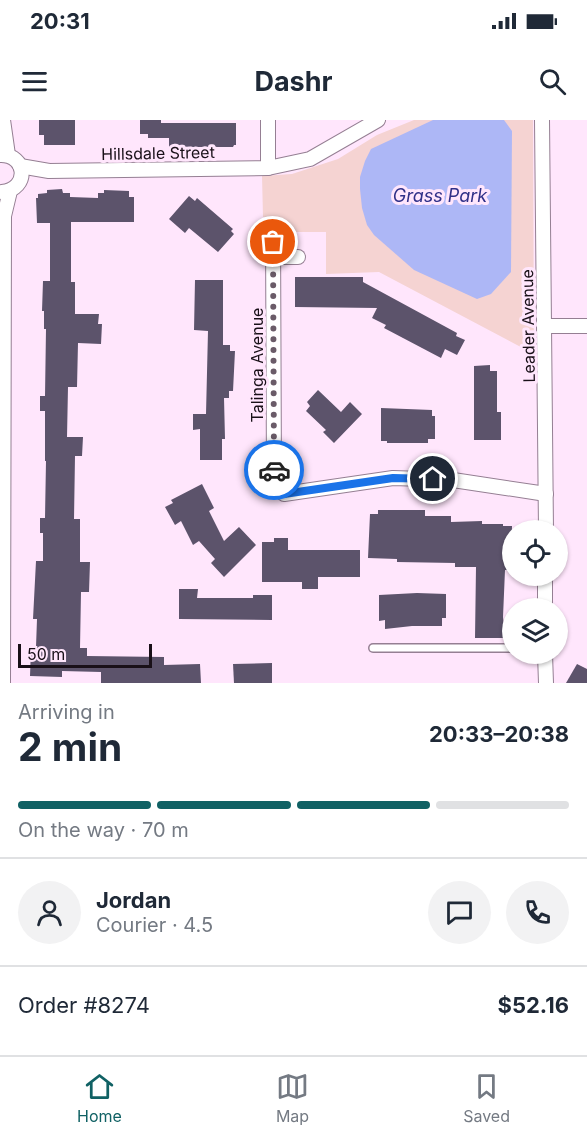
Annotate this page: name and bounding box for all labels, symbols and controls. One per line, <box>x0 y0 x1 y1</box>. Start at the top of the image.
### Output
text: 20:31 <box>30 8 90 34</box>
icon: menu <box>18 65 51 98</box>
text: Dashr <box>254 65 333 98</box>
icon: search <box>536 65 569 98</box>
street label: Hillsdale Street <box>101 142 215 164</box>
water label: Grass Park <box>393 185 488 206</box>
pin <box>247 216 298 267</box>
icon: bag <box>256 225 289 258</box>
street label: Leader Avenue <box>517 269 539 383</box>
street label: Talinga Avenue <box>247 308 267 422</box>
courier <box>244 440 304 500</box>
pin <box>407 453 458 504</box>
icon: car <box>258 454 291 487</box>
icon: home <box>416 462 449 495</box>
map controls <box>502 520 568 664</box>
button: locate <box>502 520 568 586</box>
button: layers <box>502 598 568 664</box>
scale bar <box>18 641 152 668</box>
text: 50 m <box>27 644 65 664</box>
text: Arriving in <box>18 700 115 724</box>
text: 20:33–20:38 <box>429 721 569 747</box>
text: 2 min <box>18 723 122 770</box>
text: On the way · 70 m <box>18 818 189 842</box>
button: person <box>18 881 81 944</box>
button: chat <box>428 881 491 944</box>
button: phone <box>506 881 569 944</box>
text: Jordan <box>96 887 171 913</box>
text: Courier · 4.5 <box>96 913 213 937</box>
text: Order #8274 <box>18 992 150 1018</box>
text: $52.16 <box>498 992 569 1018</box>
tab: Home <box>77 1070 122 1126</box>
tab: Map <box>276 1070 309 1126</box>
tab: Saved <box>463 1070 510 1126</box>

